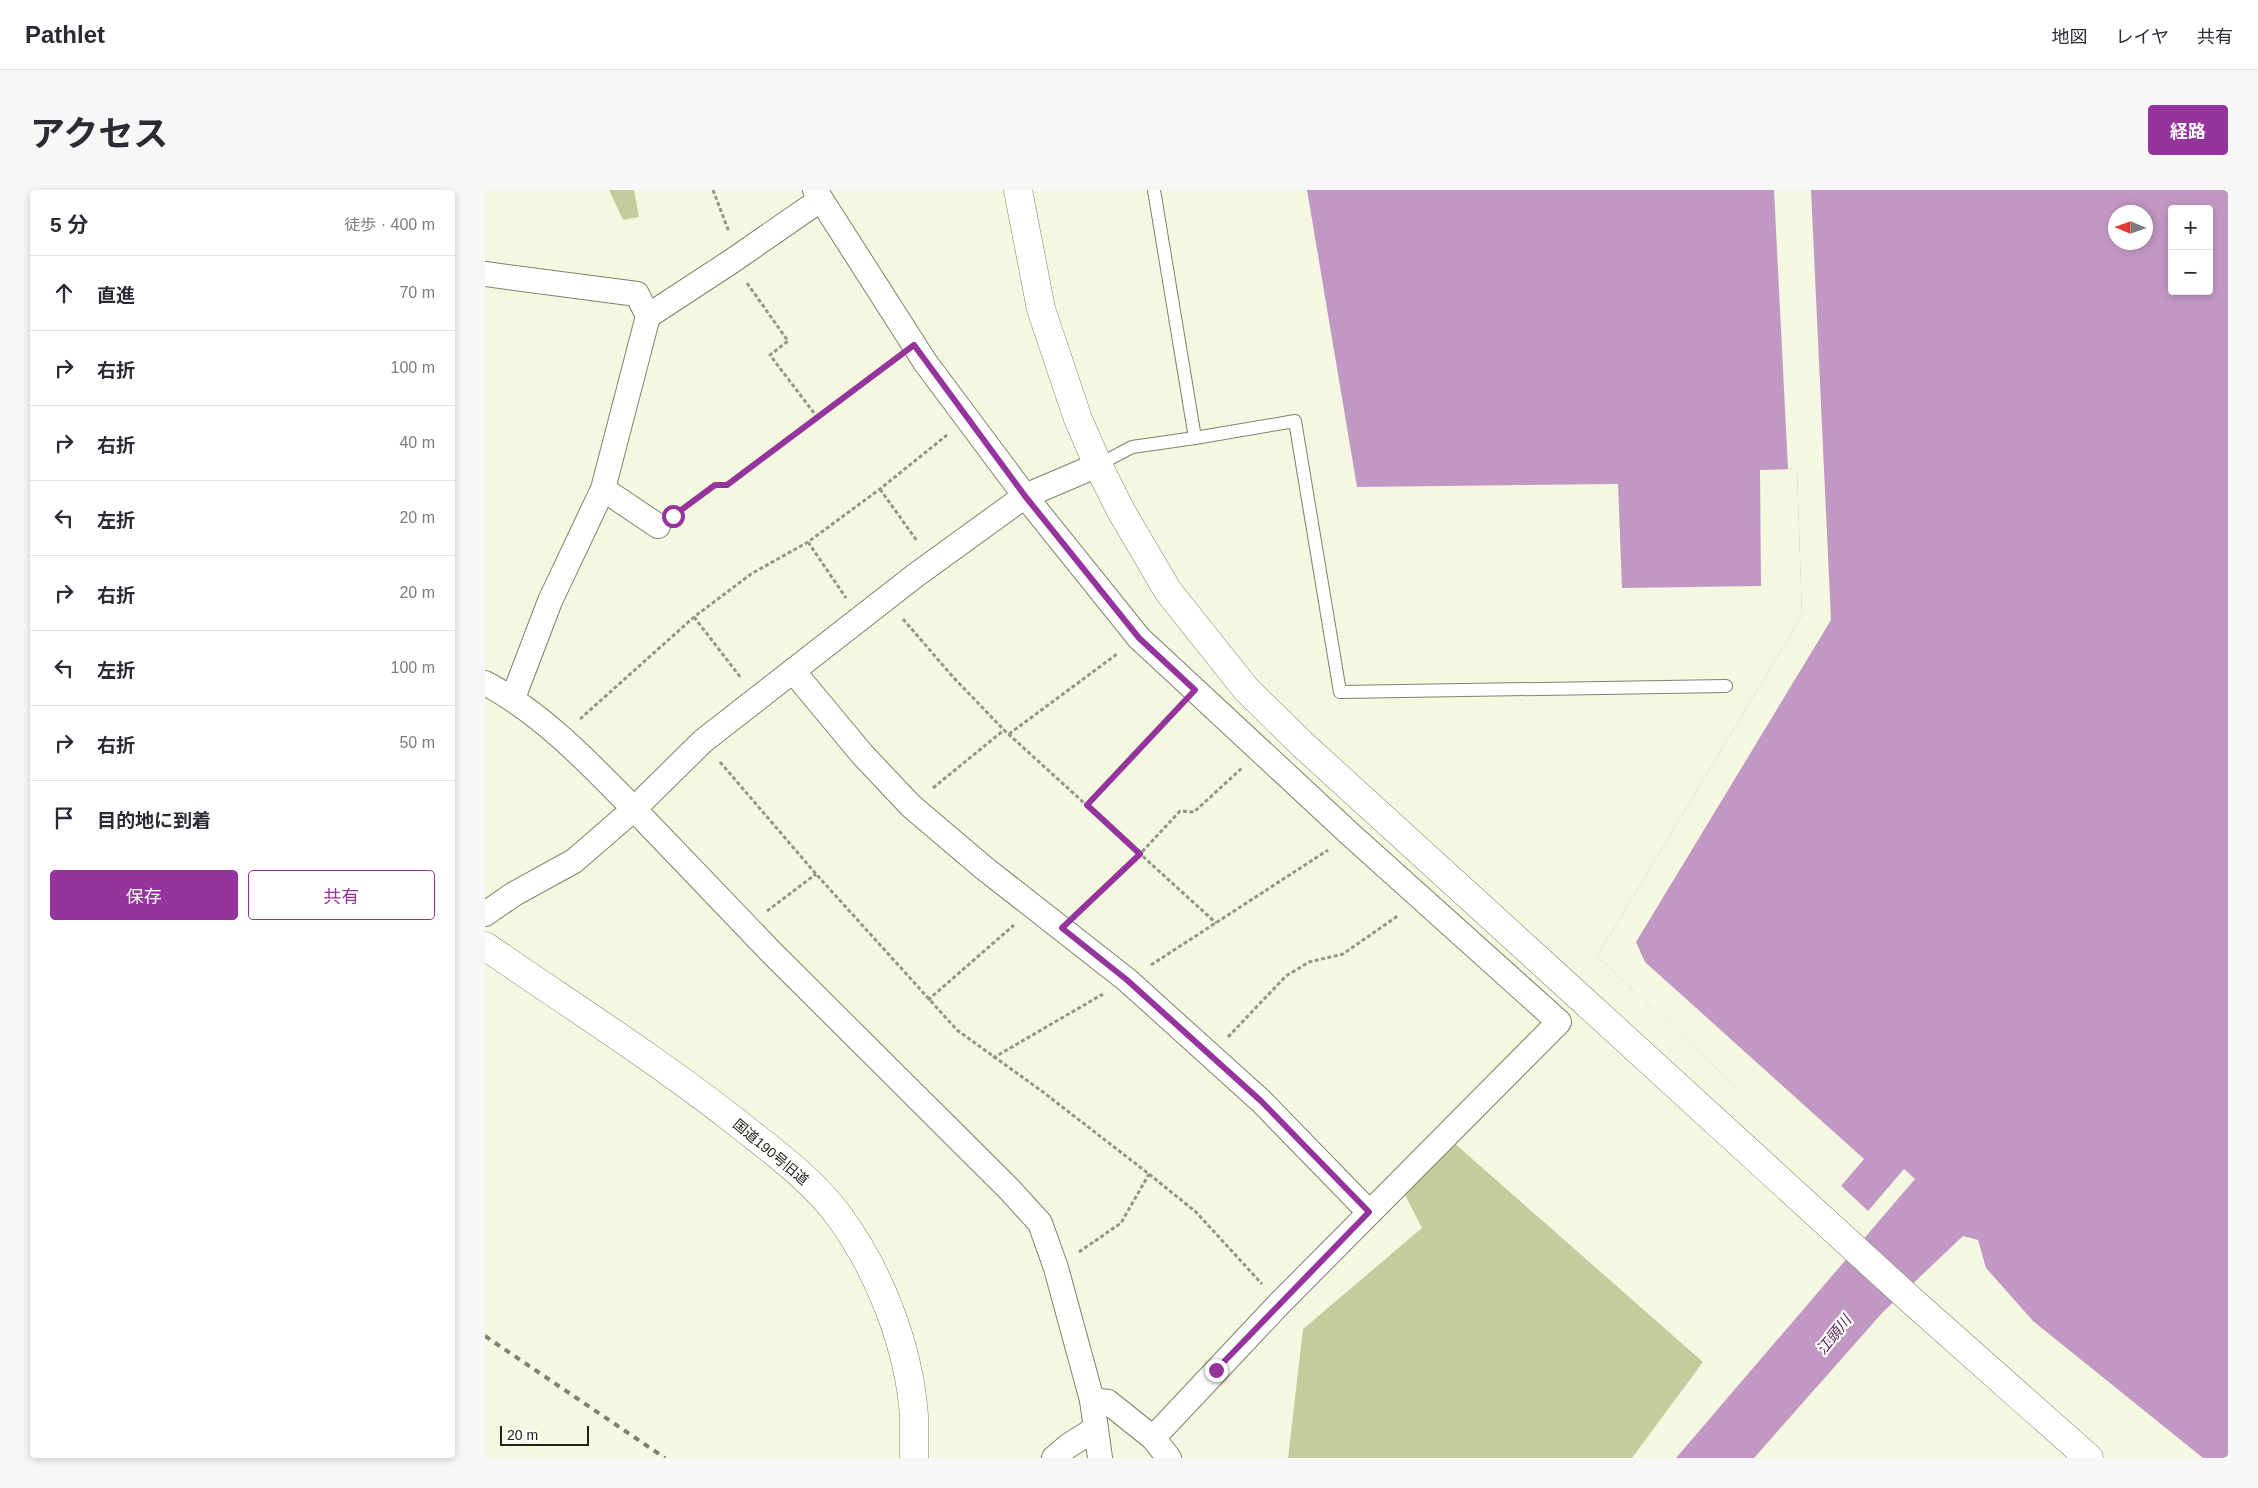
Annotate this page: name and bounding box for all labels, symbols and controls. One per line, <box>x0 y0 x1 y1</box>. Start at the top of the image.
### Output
text: Pathlet <box>25 21 105 48</box>
text: 地図 <box>2052 27 2088 47</box>
text: レイヤ <box>2116 27 2169 47</box>
text: 共有 <box>2197 27 2233 47</box>
button: 経路 <box>2148 105 2228 155</box>
text: アクセス <box>30 114 168 153</box>
north arrow <box>2108 205 2153 250</box>
map controls <box>2168 205 2213 295</box>
button: + <box>2168 205 2213 250</box>
text: 5 分 <box>50 213 89 236</box>
text: 徒歩 · 400 m <box>344 216 435 233</box>
button: − <box>2168 250 2213 295</box>
icon: ahead <box>50 279 78 307</box>
text: 70 m <box>399 284 435 301</box>
text: 直進 <box>97 285 135 306</box>
icon: right <box>50 354 78 382</box>
text: 100 m <box>391 359 435 376</box>
text: 右折 <box>97 360 135 381</box>
icon: right <box>50 429 78 457</box>
text: 40 m <box>399 434 435 451</box>
text: 右折 <box>97 435 135 456</box>
icon: left <box>50 504 78 532</box>
route start <box>662 505 685 528</box>
text: 20 m <box>399 509 435 526</box>
text: 左折 <box>97 510 135 531</box>
icon: right <box>50 579 78 607</box>
text: 20 m <box>399 584 435 601</box>
text: 右折 <box>97 585 135 606</box>
icon: left <box>50 654 78 682</box>
text: 100 m <box>391 659 435 676</box>
text: 左折 <box>97 660 135 681</box>
icon: right <box>50 729 78 757</box>
text: 50 m <box>399 734 435 751</box>
text: 右折 <box>97 735 135 756</box>
icon: arrive <box>50 804 78 832</box>
text: 目的地に到着 <box>97 810 211 831</box>
button: 保存 <box>50 870 238 920</box>
button: 共有 <box>248 870 435 920</box>
street label: 国道190号旧道 <box>730 1116 812 1188</box>
water label: 江頭川 <box>1813 1310 1856 1358</box>
route end <box>1205 1359 1228 1382</box>
scale bar <box>500 1423 589 1446</box>
text: 20 m <box>507 1427 538 1443</box>

